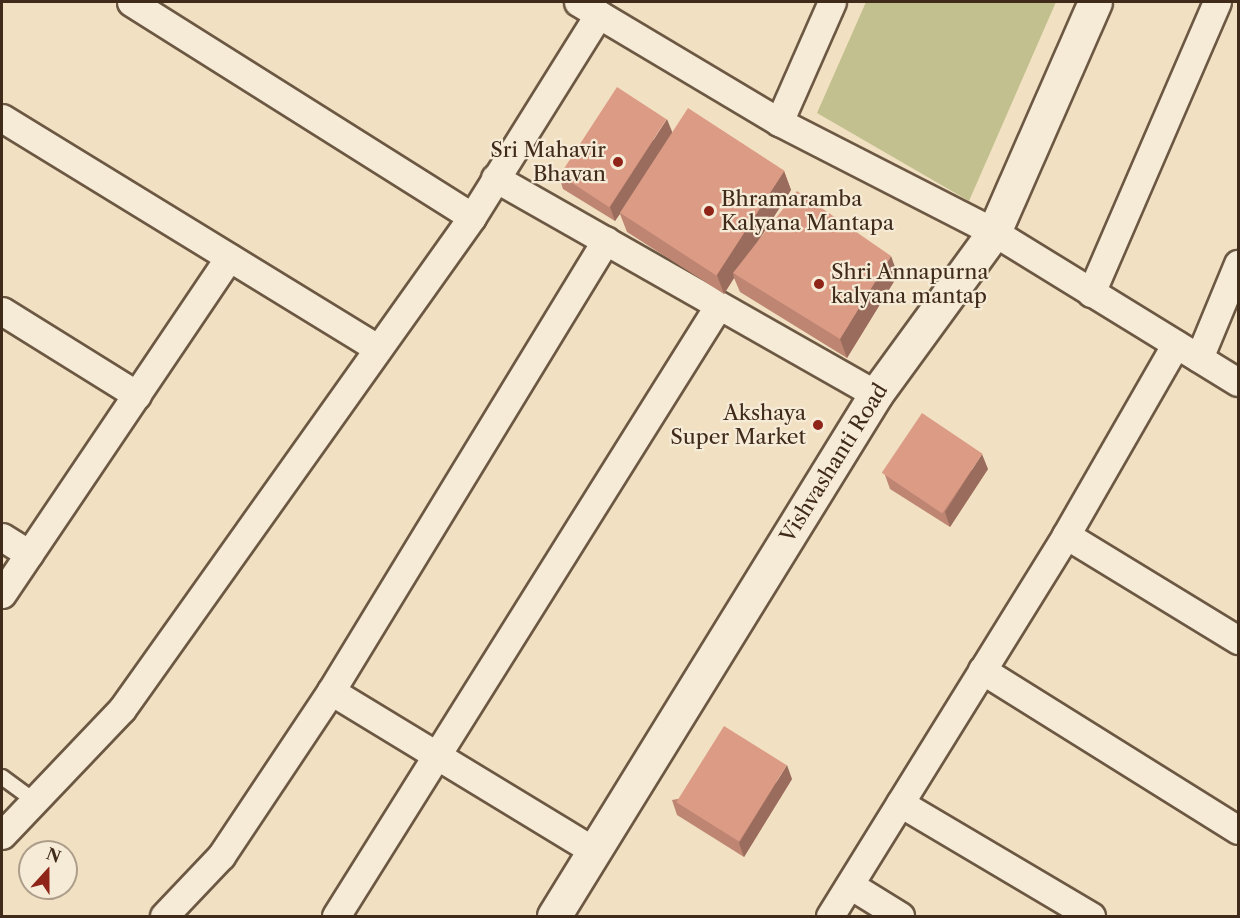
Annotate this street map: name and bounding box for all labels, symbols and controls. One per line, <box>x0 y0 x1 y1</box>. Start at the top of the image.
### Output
place label: Sri Mahavir Bhavan <box>490 137 606 187</box>
marker: Sri Mahavir Bhavan <box>611 155 625 169</box>
place label: Bhramaramba Kalyana Mantapa <box>721 186 894 236</box>
marker: Bhramaramba Kalyana Mantapa <box>702 204 716 218</box>
place label: Shri Annapurna kalyana mantap <box>831 259 989 309</box>
marker: Shri Annapurna kalyana mantap <box>812 277 826 291</box>
street label: Vishvashanti Road <box>775 379 893 547</box>
place label: Akshaya Super Market <box>670 400 806 450</box>
marker: Akshaya Super Market <box>811 418 825 432</box>
north arrow <box>18 840 78 900</box>
text: N <box>44 843 64 867</box>

